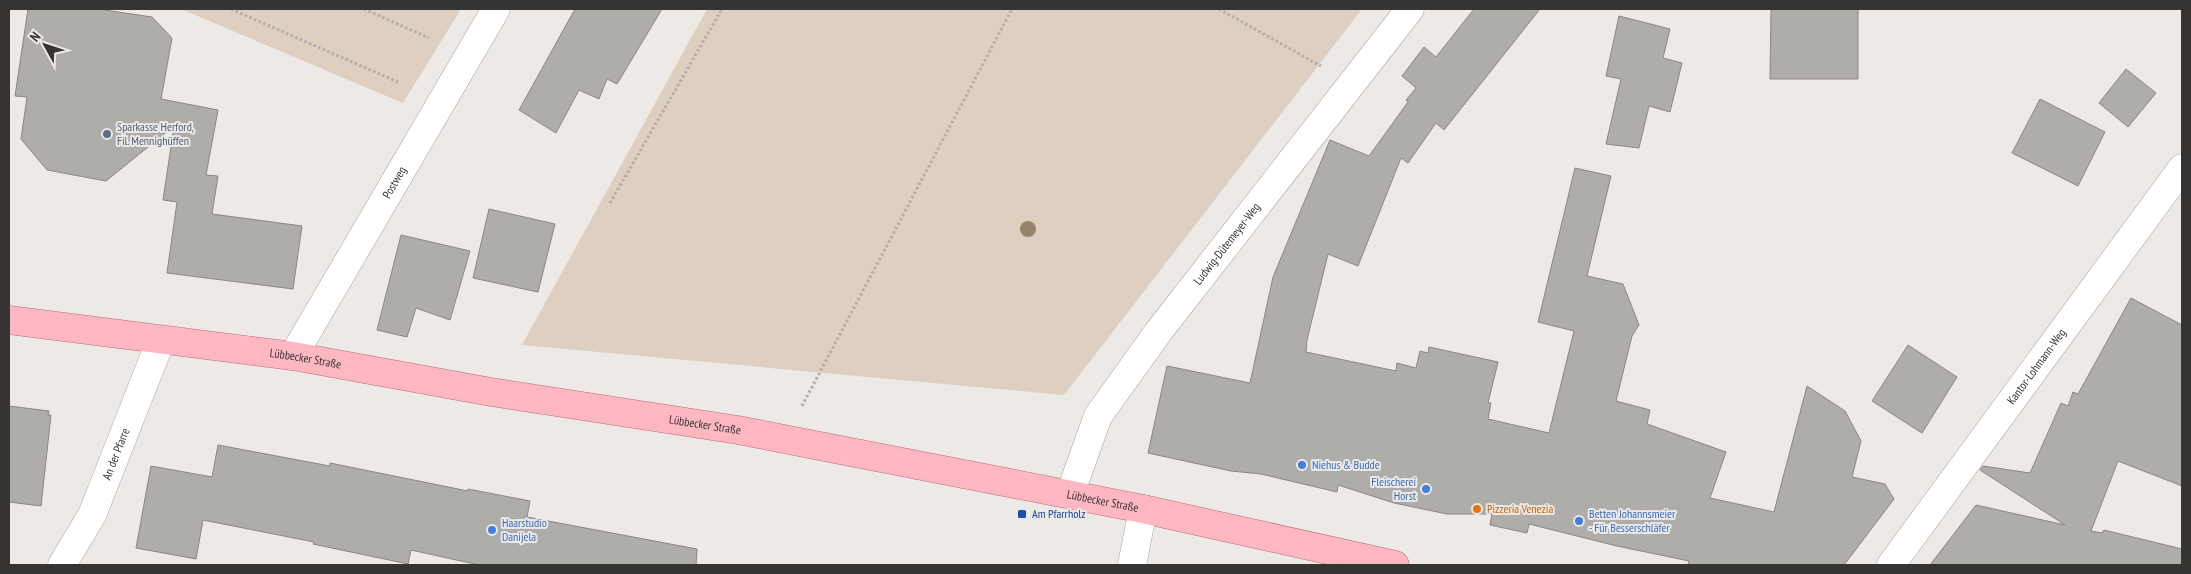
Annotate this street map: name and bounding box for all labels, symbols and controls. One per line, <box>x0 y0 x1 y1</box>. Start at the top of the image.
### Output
north arrow <box>20 20 70 70</box>
text: N <box>26 28 44 45</box>
place label: Sparkasse Herford, Fil. Mennighüffen <box>117 119 194 148</box>
marker: Sparkasse Herford, Fil. Mennighüffen <box>101 128 113 140</box>
street label: Postweg <box>379 163 409 201</box>
street label: Ludwig-Dütemeyer-Weg <box>1190 200 1263 288</box>
street label: Kantor-Lohmann-Weg <box>2003 325 2069 407</box>
street label: Lübbecker Straße <box>269 345 343 372</box>
street label: Lübbecker Straße <box>668 411 742 437</box>
street label: An der Pfarre <box>99 426 133 482</box>
place label: Niehus & Budde <box>1312 457 1380 472</box>
marker: Niehus & Budde <box>1296 459 1308 471</box>
place label: Fleischerei Horst <box>1371 474 1417 503</box>
marker: Fleischerei Horst <box>1420 483 1432 495</box>
street label: Lübbecker Straße <box>1066 486 1140 515</box>
place label: Pizzeria Venezia <box>1487 501 1553 516</box>
marker: Pizzeria Venezia <box>1471 503 1483 515</box>
place label: Am Pfarrholz <box>1032 506 1086 521</box>
place label: Betten Johannsmeier - Für Besserschläfer <box>1589 506 1676 535</box>
marker: Am Pfarrholz <box>1016 508 1028 520</box>
place label: Haarstudio Danijela <box>502 515 547 544</box>
marker: Betten Johannsmeier - Für Besserschläfer <box>1573 515 1585 527</box>
marker: Haarstudio Danijela <box>486 524 498 536</box>

